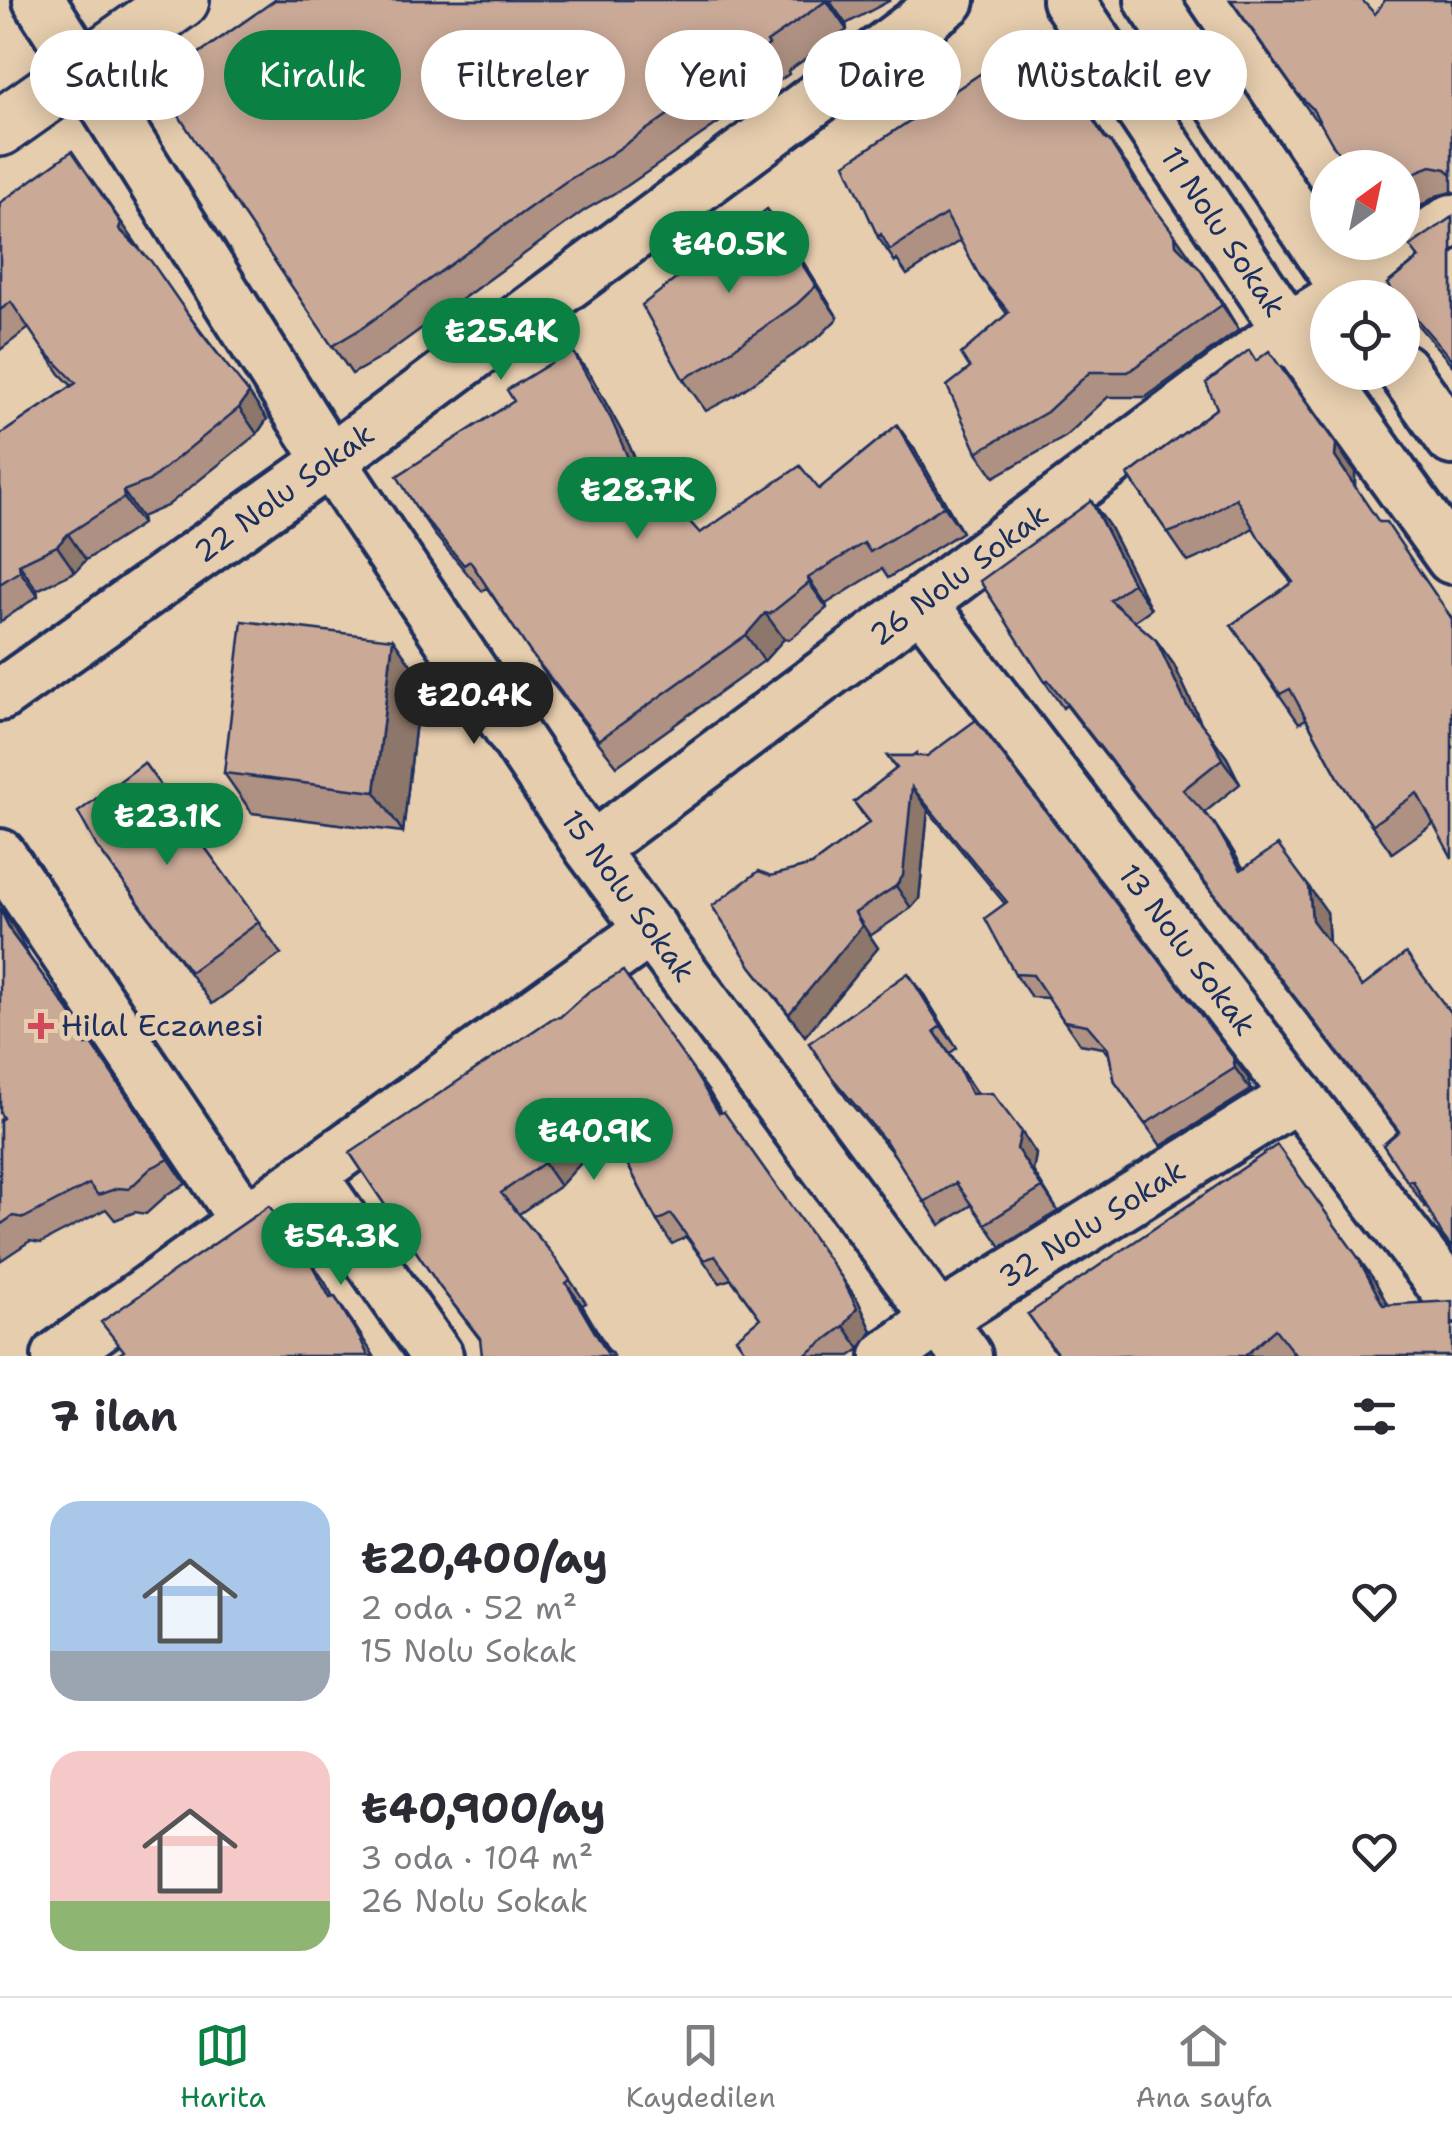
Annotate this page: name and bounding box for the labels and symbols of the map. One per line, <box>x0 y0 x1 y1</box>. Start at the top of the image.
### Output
street label: 11 Nolu Sokak <box>1151 139 1296 325</box>
north arrow <box>1310 150 1420 260</box>
pin: ₺40.5K <box>648 211 810 296</box>
pin: ₺25.4K <box>420 298 582 383</box>
street label: 22 Nolu Sokak <box>185 413 382 572</box>
pin: ₺28.7K <box>556 457 718 542</box>
street label: 26 Nolu Sokak <box>861 494 1056 655</box>
pin: ₺20.4K <box>393 662 555 747</box>
pin: ₺23.1K <box>86 783 248 868</box>
street label: 15 Nolu Sokak <box>552 801 705 990</box>
street label: 13 Nolu Sokak <box>1109 855 1266 1044</box>
place label: Hilal Eczanesi <box>61 1005 264 1046</box>
marker: Hilal Eczanesi <box>30 1015 52 1037</box>
pin: ₺40.9K <box>513 1098 675 1183</box>
street label: 32 Nolu Sokak <box>990 1150 1193 1297</box>
pin: ₺54.3K <box>260 1203 422 1288</box>

